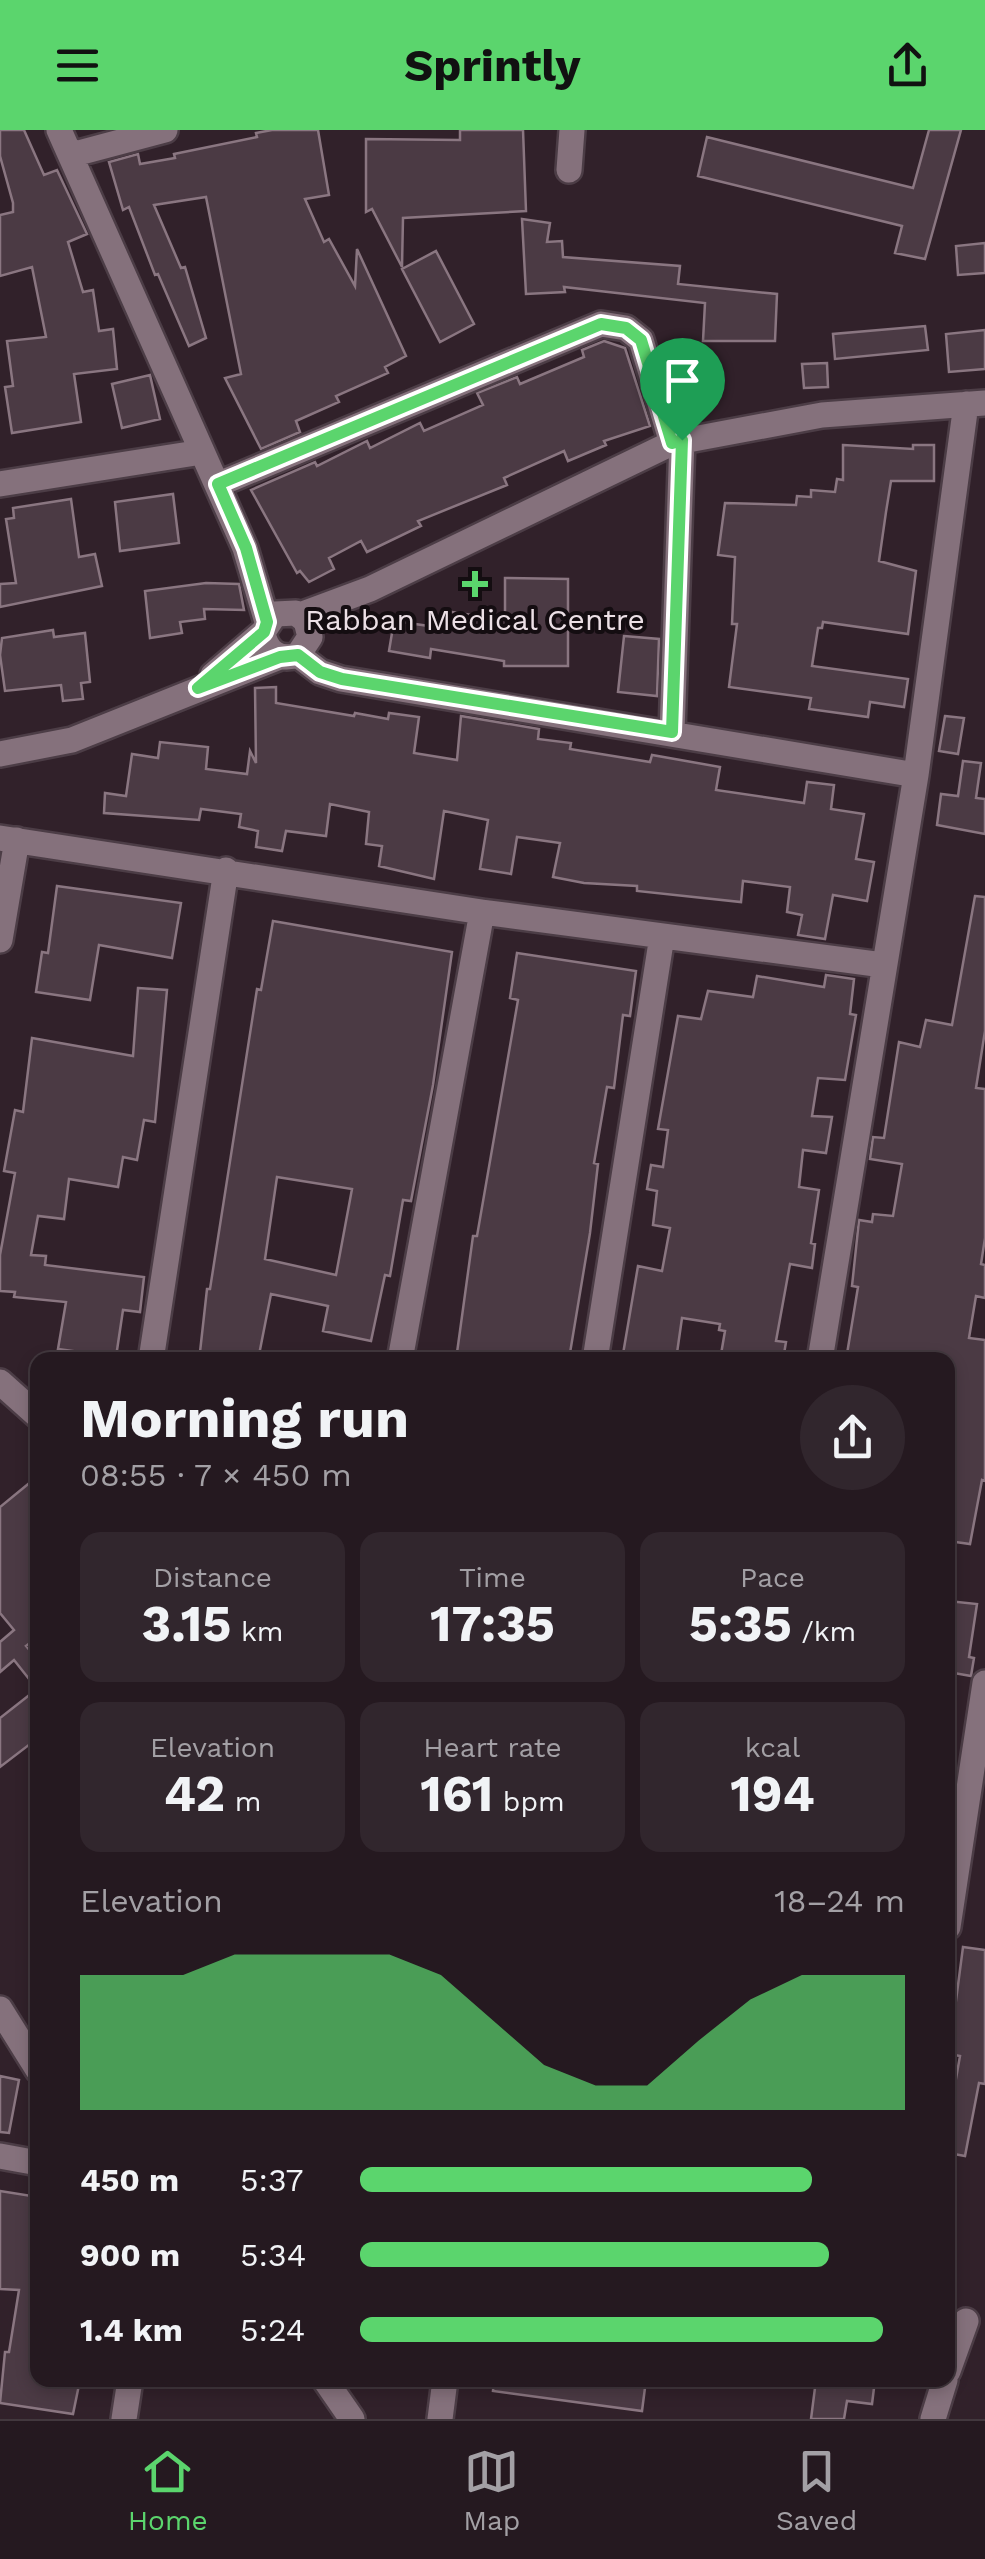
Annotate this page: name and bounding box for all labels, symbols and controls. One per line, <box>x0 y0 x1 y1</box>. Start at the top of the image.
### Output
icon: menu <box>50 38 105 93</box>
icon: share <box>880 38 935 93</box>
text: Sprintly <box>404 39 581 92</box>
pin <box>640 338 725 441</box>
icon: arrive <box>655 353 710 408</box>
marker: Rabban Medical Centre <box>462 571 488 597</box>
place label: Rabban Medical Centre <box>305 602 645 637</box>
button: share <box>800 1385 905 1490</box>
text: Morning run <box>80 1386 409 1450</box>
text: 08:55 · 7 × 450 m <box>80 1456 352 1494</box>
text: Distance <box>153 1561 272 1594</box>
text: Time <box>459 1561 526 1594</box>
text: Pace <box>740 1561 805 1594</box>
text: 3.15 <box>142 1594 231 1653</box>
text: 17:35 <box>430 1594 555 1653</box>
text: 5:35 <box>689 1594 792 1653</box>
text: km <box>231 1615 283 1648</box>
text: /km <box>792 1615 856 1648</box>
text: Elevation <box>150 1731 275 1764</box>
text: Heart rate <box>423 1731 562 1764</box>
text: kcal <box>745 1731 800 1764</box>
text: 42 <box>164 1764 225 1823</box>
text: 161 <box>420 1764 493 1823</box>
text: 194 <box>730 1764 815 1823</box>
text: m <box>225 1785 261 1818</box>
text: bpm <box>493 1785 565 1818</box>
text: Elevation <box>80 1882 223 1920</box>
text: 18–24 m <box>774 1882 905 1920</box>
text: 450 m <box>80 2161 179 2199</box>
text: 5:37 <box>240 2161 303 2199</box>
text: 900 m <box>80 2236 180 2274</box>
text: 5:34 <box>240 2236 306 2274</box>
text: 1.4 km <box>80 2311 183 2349</box>
text: 5:24 <box>240 2311 305 2349</box>
tab: Home <box>128 2444 208 2537</box>
tab: Map <box>463 2444 520 2537</box>
tab: Saved <box>776 2444 857 2537</box>

